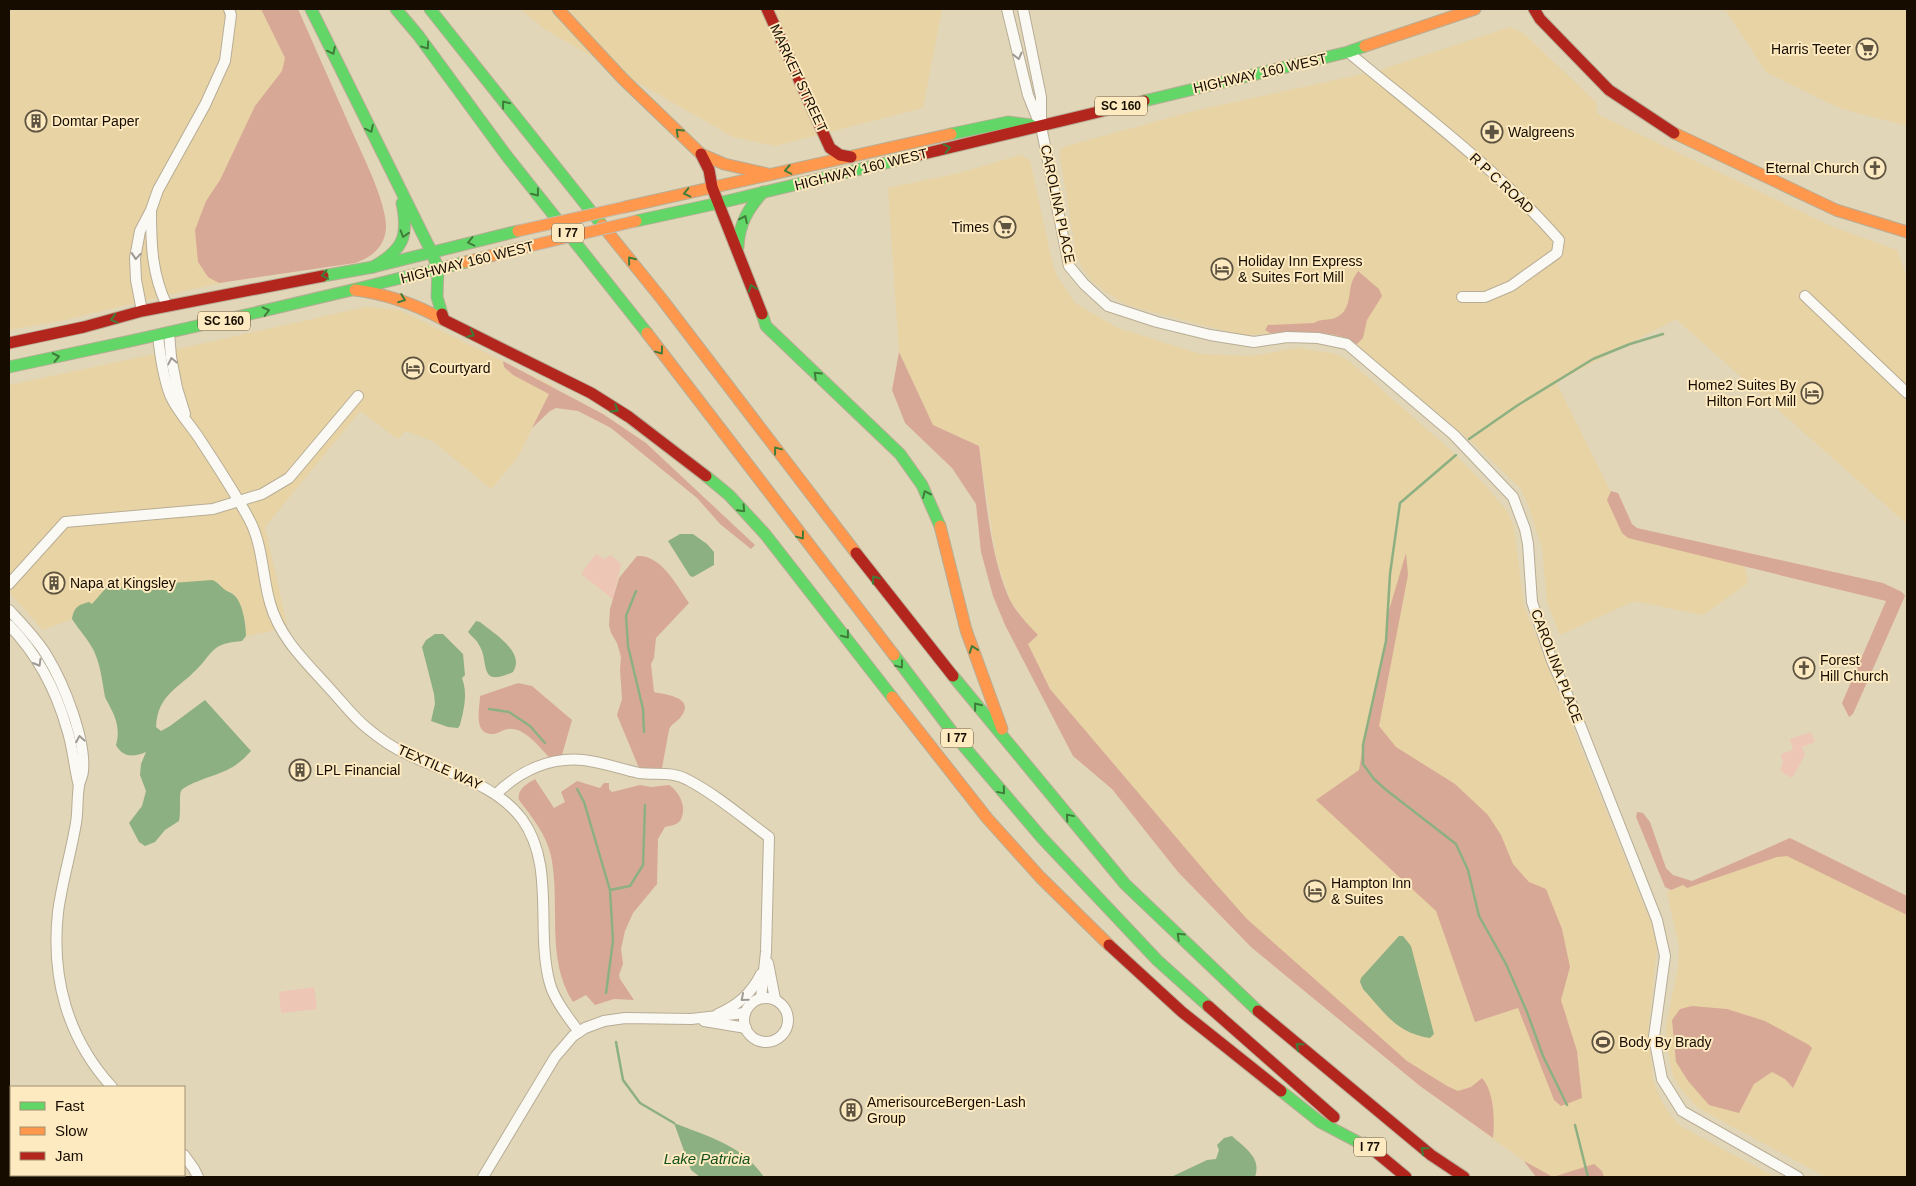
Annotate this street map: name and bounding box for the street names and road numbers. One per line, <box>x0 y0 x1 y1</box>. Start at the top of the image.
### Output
street label: MARKET STREET <box>767 22 831 135</box>
street label: HIGHWAY 160 WEST <box>1192 50 1329 96</box>
road number: SC 160 <box>1095 96 1147 115</box>
street label: CAROLINA PLACE <box>1038 143 1078 265</box>
street label: HIGHWAY 160 WEST <box>793 145 930 193</box>
street label: R P C ROAD <box>1467 149 1537 217</box>
road number: I 77 <box>552 224 584 242</box>
street label: HIGHWAY 160 WEST <box>399 238 536 286</box>
road number: SC 160 <box>198 312 250 331</box>
street label: CAROLINA PLACE <box>1528 607 1586 725</box>
road number: I 77 <box>941 728 973 748</box>
street label: TEXTILE WAY <box>395 741 485 793</box>
road number: I 77 <box>1354 1138 1386 1156</box>

